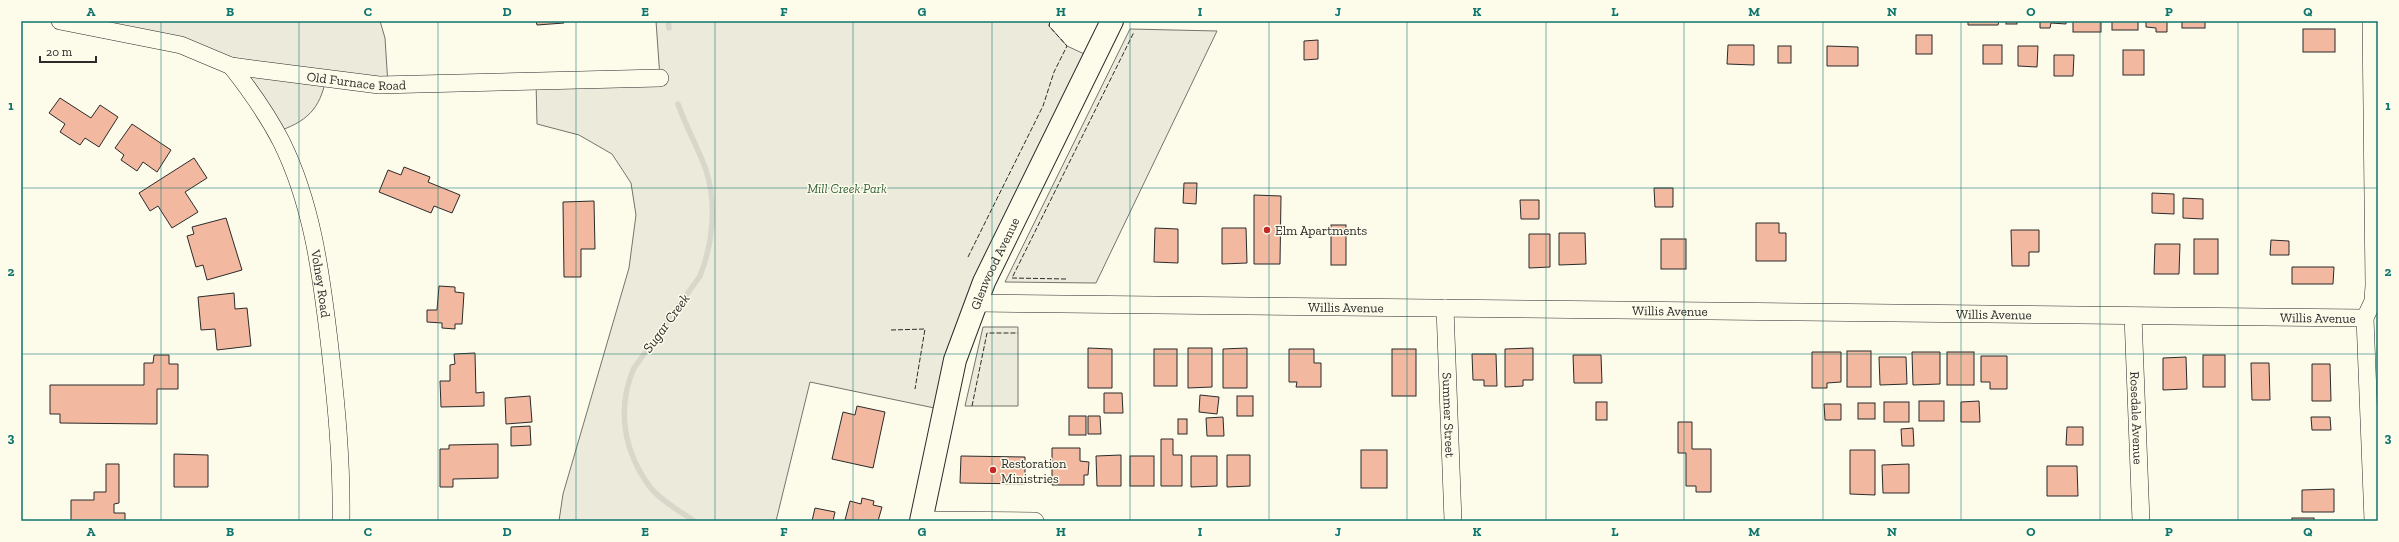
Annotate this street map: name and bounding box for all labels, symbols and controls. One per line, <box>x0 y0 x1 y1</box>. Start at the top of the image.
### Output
text: A <box>87 4 96 19</box>
text: B <box>226 4 234 19</box>
text: C <box>364 4 372 19</box>
text: D <box>502 4 512 19</box>
text: E <box>641 4 649 19</box>
text: F <box>780 4 788 19</box>
text: G <box>918 4 927 19</box>
text: H <box>1056 4 1066 19</box>
text: I <box>1198 4 1203 19</box>
text: J <box>1335 4 1341 19</box>
text: K <box>1473 4 1482 19</box>
text: L <box>1611 4 1619 19</box>
text: M <box>1748 4 1760 19</box>
text: N <box>1887 4 1897 19</box>
text: O <box>2026 4 2036 19</box>
text: P <box>2165 4 2173 19</box>
text: Q <box>2303 4 2313 19</box>
scale bar <box>40 38 96 64</box>
text: 20 m <box>46 45 73 59</box>
street label: Old Furnace Road <box>306 69 406 93</box>
text: 1 <box>8 98 14 113</box>
text: 1 <box>2385 98 2391 113</box>
park label: Mill Creek Park <box>807 181 887 196</box>
street label: Glenwood Avenue <box>967 215 1023 312</box>
place label: Elm Apartments <box>1275 223 1368 238</box>
marker: Elm Apartments <box>1262 225 1272 235</box>
street label: Volney Road <box>308 247 333 318</box>
text: 2 <box>8 264 15 279</box>
text: 2 <box>2385 264 2392 279</box>
water label: Sugar Creek <box>639 291 693 356</box>
street label: Willis Avenue <box>1308 300 1384 315</box>
street label: Willis Avenue <box>1632 303 1708 319</box>
street label: Willis Avenue <box>1956 307 2032 322</box>
street label: Willis Avenue <box>2280 310 2356 326</box>
street label: Rosedale Avenue <box>2127 371 2146 465</box>
street label: Summer Street <box>1439 372 1458 458</box>
text: 3 <box>8 430 15 445</box>
text: 3 <box>2385 430 2392 445</box>
place label: Restoration Ministries <box>1001 456 1067 486</box>
marker: Restoration Ministries <box>988 465 998 475</box>
text: A <box>87 524 96 539</box>
text: B <box>226 524 234 539</box>
text: C <box>364 524 372 539</box>
text: D <box>502 524 512 539</box>
text: E <box>641 524 649 539</box>
text: F <box>780 524 788 539</box>
text: G <box>918 524 927 539</box>
text: H <box>1056 524 1066 539</box>
text: I <box>1198 524 1203 539</box>
text: J <box>1335 524 1341 539</box>
text: K <box>1473 524 1482 539</box>
text: L <box>1611 524 1619 539</box>
text: M <box>1748 524 1760 539</box>
text: N <box>1887 524 1897 539</box>
text: O <box>2026 524 2036 539</box>
text: P <box>2165 524 2173 539</box>
text: Q <box>2303 524 2313 539</box>

